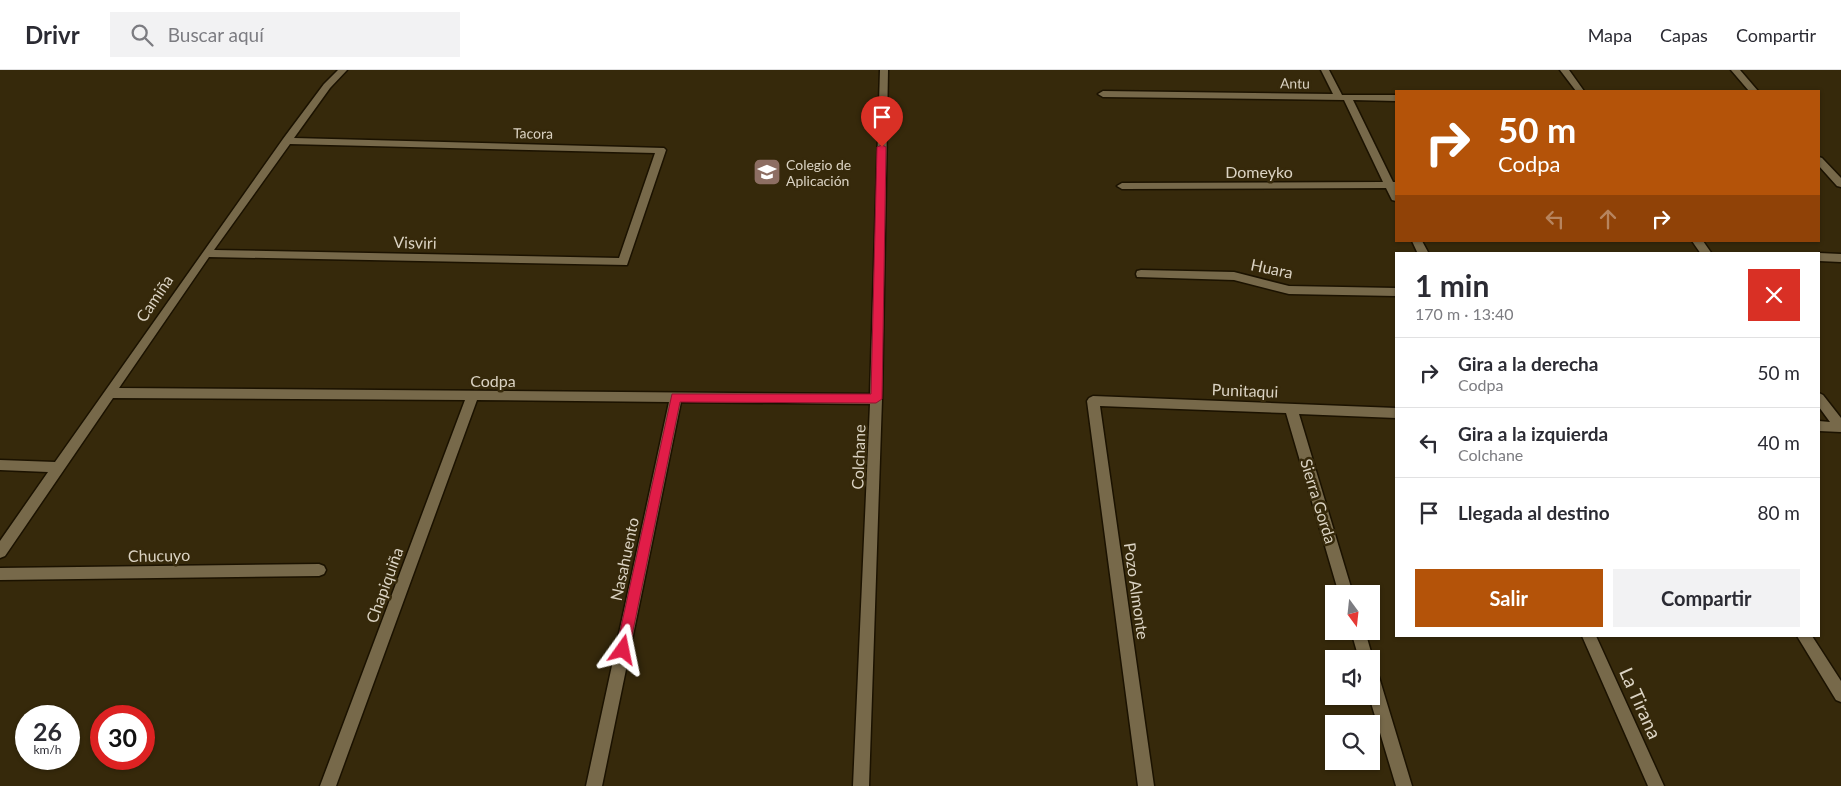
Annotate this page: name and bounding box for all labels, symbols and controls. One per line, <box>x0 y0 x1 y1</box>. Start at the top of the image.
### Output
search box <box>110 12 460 57</box>
text: Drivr <box>25 20 80 49</box>
icon: search <box>128 21 156 49</box>
text: Buscar aquí <box>168 23 264 46</box>
text: Mapa <box>1588 24 1632 46</box>
text: Capas <box>1660 24 1708 46</box>
text: Compartir <box>1736 24 1816 46</box>
street label: Antu <box>1280 74 1310 92</box>
pin <box>861 96 903 147</box>
icon: arrive <box>868 103 896 131</box>
text: 50 m <box>1498 108 1576 150</box>
icon: right <box>1415 110 1480 175</box>
street label: Tacora <box>513 124 553 142</box>
text: Codpa <box>1498 150 1561 177</box>
place label: Colegio de Aplicación <box>786 156 851 189</box>
school or university icon: Colegio de Aplicación <box>752 157 782 187</box>
street label: Domeyko <box>1225 162 1293 181</box>
icon: left <box>1541 205 1569 233</box>
icon: ahead <box>1594 205 1622 233</box>
icon: right <box>1647 205 1675 233</box>
street label: Visviri <box>393 232 437 252</box>
street label: Huara <box>1249 254 1295 282</box>
text: 1 min <box>1415 267 1489 303</box>
button: close <box>1748 269 1800 321</box>
street label: Camiña <box>131 271 177 325</box>
text: 170 m · 13:40 <box>1415 304 1514 323</box>
text: Gira a la derecha <box>1458 352 1598 375</box>
icon: right <box>1415 359 1443 387</box>
text: 50 m <box>1757 361 1800 384</box>
street label: Codpa <box>470 371 516 390</box>
text: Codpa <box>1458 375 1503 394</box>
street label: Punitaqui <box>1211 379 1279 401</box>
text: Gira a la izquierda <box>1458 422 1608 445</box>
street label: Colchane <box>847 424 869 490</box>
icon: left <box>1415 429 1443 457</box>
text: 40 m <box>1757 431 1800 454</box>
text: Colchane <box>1458 445 1523 464</box>
street label: Sierra Gorda <box>1297 456 1341 546</box>
icon: arrive <box>1415 499 1443 527</box>
text: Llegada al destino <box>1458 501 1610 524</box>
text: 80 m <box>1757 501 1800 524</box>
street label: Nasahuento <box>606 516 642 602</box>
street label: Pozo Almonte <box>1121 541 1153 641</box>
street label: Chucuyo <box>128 545 190 565</box>
street label: Chapiquiña <box>362 545 406 625</box>
button: Salir <box>1415 569 1603 627</box>
button: Compartir <box>1613 569 1800 627</box>
north arrow <box>1325 585 1380 640</box>
map controls <box>1325 585 1380 770</box>
position arrow <box>596 623 648 675</box>
button: sound <box>1325 650 1380 705</box>
street label: La Tirana <box>1615 664 1667 742</box>
speed limit sign: 30 <box>90 705 155 770</box>
button: search <box>1325 715 1380 770</box>
text: 26 <box>33 716 62 746</box>
text: km/h <box>33 742 62 757</box>

